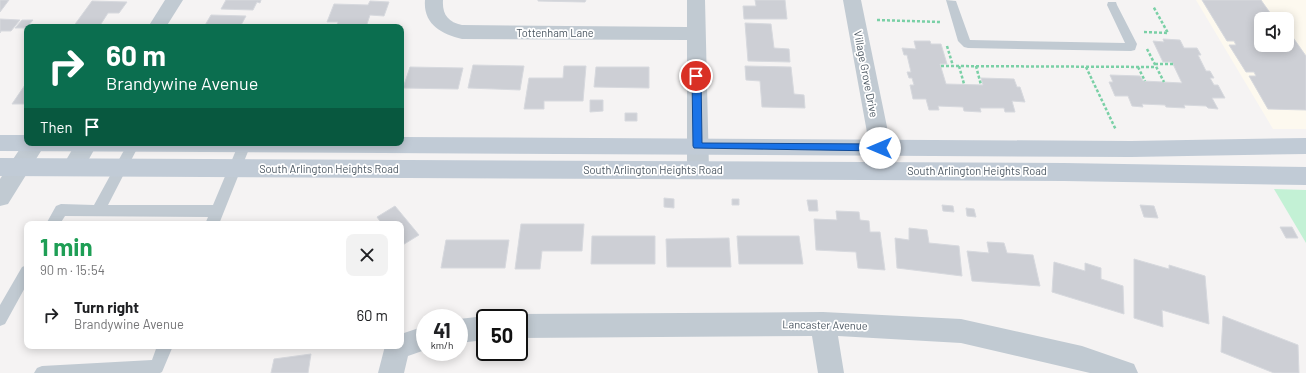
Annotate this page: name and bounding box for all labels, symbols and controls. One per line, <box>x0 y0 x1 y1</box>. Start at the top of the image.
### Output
map controls <box>1254 12 1294 52</box>
button: sound <box>1254 12 1294 52</box>
street label: Tottenham Lane <box>516 26 594 39</box>
street label: Village Grove Drive <box>852 29 881 118</box>
text: 60 m <box>106 38 166 72</box>
icon: right <box>40 40 92 92</box>
pin <box>679 59 713 93</box>
icon: arrive <box>685 65 707 87</box>
text: Brandywine Avenue <box>106 72 258 94</box>
icon: arrive <box>81 116 103 138</box>
text: Then <box>40 118 73 136</box>
position arrow <box>859 127 901 169</box>
street label: South Arlington Heights Road <box>259 162 399 175</box>
street label: South Arlington Heights Road <box>583 163 723 176</box>
street label: South Arlington Heights Road <box>907 164 1047 177</box>
text: 1 min <box>40 232 93 261</box>
button: close <box>346 234 388 276</box>
text: 90 m · 15:54 <box>40 262 105 278</box>
text: Turn right <box>74 298 139 316</box>
icon: right <box>40 304 62 326</box>
text: 60 m <box>356 306 388 324</box>
speed limit sign: 50 <box>476 309 528 361</box>
text: Brandywine Avenue <box>74 316 184 332</box>
street label: Lancaster Avenue <box>782 317 868 332</box>
text: 41 <box>433 318 451 342</box>
text: km/h <box>431 339 453 351</box>

